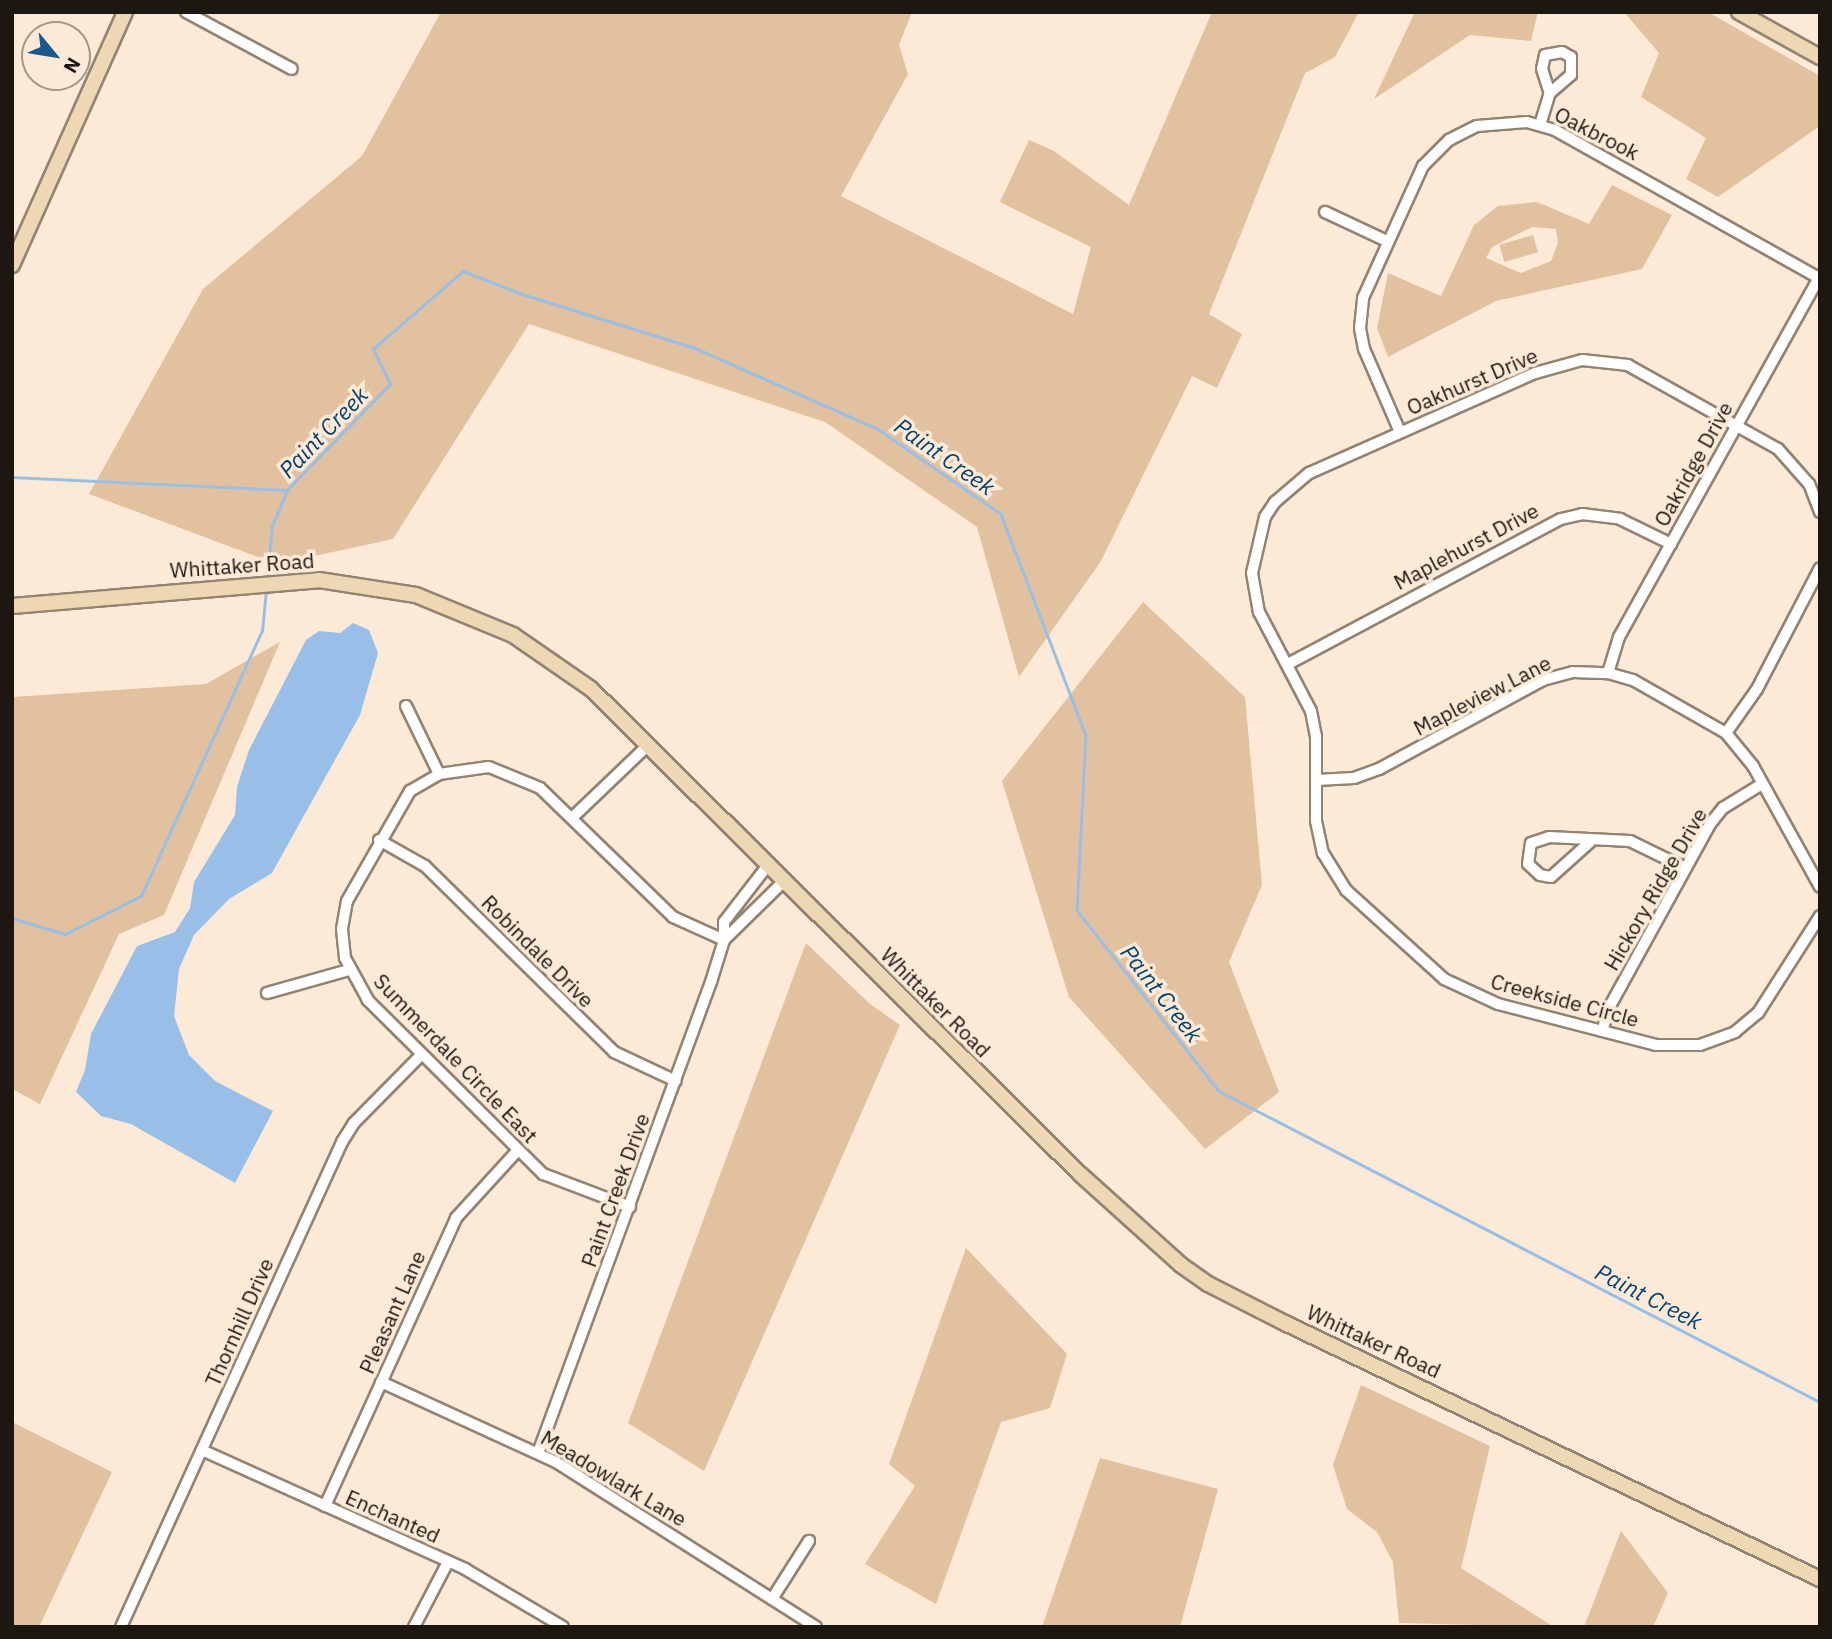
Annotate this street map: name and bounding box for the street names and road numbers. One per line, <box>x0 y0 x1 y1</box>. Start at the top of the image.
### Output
street label: Oakbrook <box>1551 101 1643 165</box>
street label: Oakhurst Drive <box>1403 342 1541 420</box>
street label: Oakridge Drive <box>1648 397 1738 531</box>
street label: Maplehurst Drive <box>1389 497 1543 595</box>
street label: Whittaker Road <box>169 547 315 583</box>
street label: Mapleview Lane <box>1409 650 1555 740</box>
street label: Hickory Ridge Drive <box>1598 803 1712 975</box>
street label: Robindale Drive <box>477 890 599 1012</box>
street label: Whittaker Road <box>876 942 996 1062</box>
street label: Summerdale Circle East <box>369 968 543 1148</box>
street label: Creekside Circle <box>1488 968 1642 1032</box>
street label: Paint Creek Drive <box>576 1110 654 1270</box>
street label: Pleasant Lane <box>354 1247 430 1377</box>
street label: Thornhill Drive <box>200 1254 278 1390</box>
street label: Whittaker Road <box>1303 1299 1445 1383</box>
street label: Meadowlark Lane <box>537 1425 691 1531</box>
street label: Enchanted <box>342 1484 444 1548</box>

